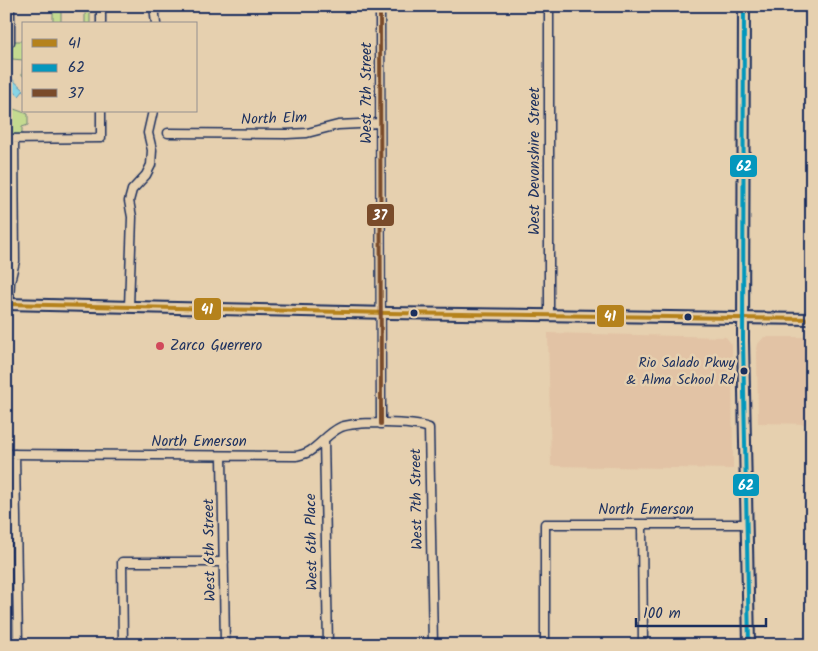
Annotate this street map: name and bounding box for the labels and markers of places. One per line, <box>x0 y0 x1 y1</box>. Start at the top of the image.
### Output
unlabelled marker <box>409 308 419 318</box>
unlabelled marker <box>683 312 693 322</box>
place label: Zarco Guerrero <box>170 334 263 358</box>
marker: Zarco Guerrero <box>154 340 166 352</box>
place label: Rio Salado Pkwy & Alma School Rd <box>626 352 736 391</box>
marker: Rio Salado Pkwy & Alma School Rd <box>739 366 749 376</box>

